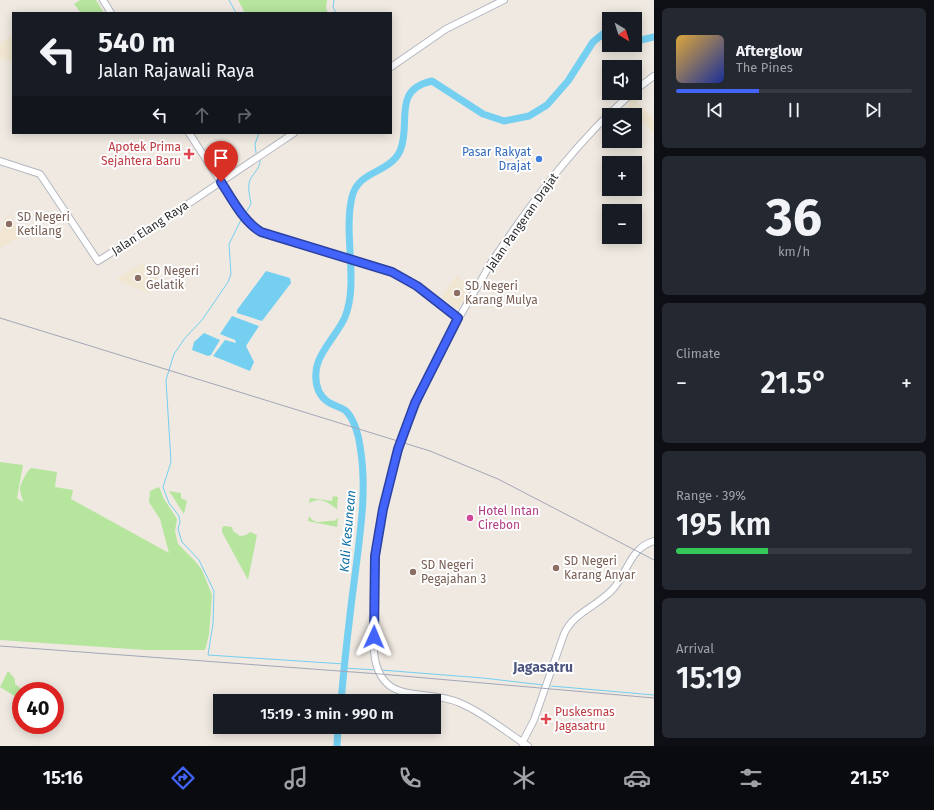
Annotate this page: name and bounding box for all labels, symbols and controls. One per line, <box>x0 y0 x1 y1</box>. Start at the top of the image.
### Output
north arrow <box>602 12 642 52</box>
map controls <box>602 12 642 244</box>
text: 540 m <box>98 26 176 59</box>
icon: left <box>32 28 84 80</box>
text: Afterglow <box>736 42 802 60</box>
text: Jalan Rajawali Raya <box>98 60 254 82</box>
button: sound <box>602 60 642 100</box>
text: The Pines <box>736 60 793 75</box>
icon: previous <box>704 99 726 121</box>
icon: pause <box>783 99 805 121</box>
icon: next <box>862 99 884 121</box>
icon: left <box>149 104 171 126</box>
icon: ahead <box>191 104 213 126</box>
icon: right <box>233 104 255 126</box>
button: layers <box>602 108 642 148</box>
place label: Apotek Prima Sejahtera Baru <box>101 140 181 168</box>
pin <box>204 141 238 182</box>
place label: Pasar Rakyat Drajat <box>462 145 532 173</box>
icon: arrive <box>210 147 232 169</box>
marker: Apotek Prima Sejahtera Baru <box>184 149 194 159</box>
marker: Pasar Rakyat Drajat <box>534 154 544 164</box>
button: + <box>602 156 642 196</box>
street label: Jalan Pangeran Drajat <box>483 170 561 274</box>
text: 36 <box>766 186 822 249</box>
street label: Jalan Elang Raya <box>109 198 191 258</box>
button: − <box>602 204 642 244</box>
place label: SD Negeri Ketilang <box>17 210 70 238</box>
marker: SD Negeri Ketilang <box>4 219 14 229</box>
text: km/h <box>778 244 810 259</box>
place label: SD Negeri Gelatik <box>146 264 199 292</box>
marker: SD Negeri Gelatik <box>133 273 143 283</box>
place label: SD Negeri Karang Mulya <box>465 279 538 307</box>
marker: SD Negeri Karang Mulya <box>452 288 462 298</box>
text: Climate <box>676 346 720 361</box>
text: 21.5° <box>761 365 828 401</box>
text: − <box>676 370 687 397</box>
text: + <box>901 370 912 397</box>
text: Range · 39% <box>676 488 746 503</box>
water label: Kali Kesunean <box>336 489 359 573</box>
place label: Hotel Intan Cirebon <box>478 504 539 532</box>
text: 195 km <box>676 507 771 543</box>
marker: Hotel Intan Cirebon <box>465 513 475 523</box>
place label: SD Negeri Karang Anyar <box>564 554 636 582</box>
place label: SD Negeri Pegajahan 3 <box>421 558 486 586</box>
marker: SD Negeri Karang Anyar <box>551 563 561 573</box>
marker: SD Negeri Pegajahan 3 <box>408 567 418 577</box>
position arrow <box>353 616 395 658</box>
text: Arrival <box>676 641 714 656</box>
district label: Jagasatru <box>512 659 573 676</box>
text: 15:19 <box>676 660 742 696</box>
speed limit sign: 40 <box>12 682 64 734</box>
text: 15:19 · 3 min · 990 m <box>260 705 394 723</box>
place label: Puskesmas Jagasatru <box>555 705 615 733</box>
marker: Puskesmas Jagasatru <box>540 713 552 725</box>
icon: directions <box>169 764 197 792</box>
icon: music <box>282 764 310 792</box>
icon: phone <box>396 764 424 792</box>
icon: climate <box>510 764 538 792</box>
icon: car <box>623 764 651 792</box>
icon: filters <box>737 764 765 792</box>
text: 15:16 <box>43 767 83 789</box>
text: 21.5° <box>851 767 891 789</box>

